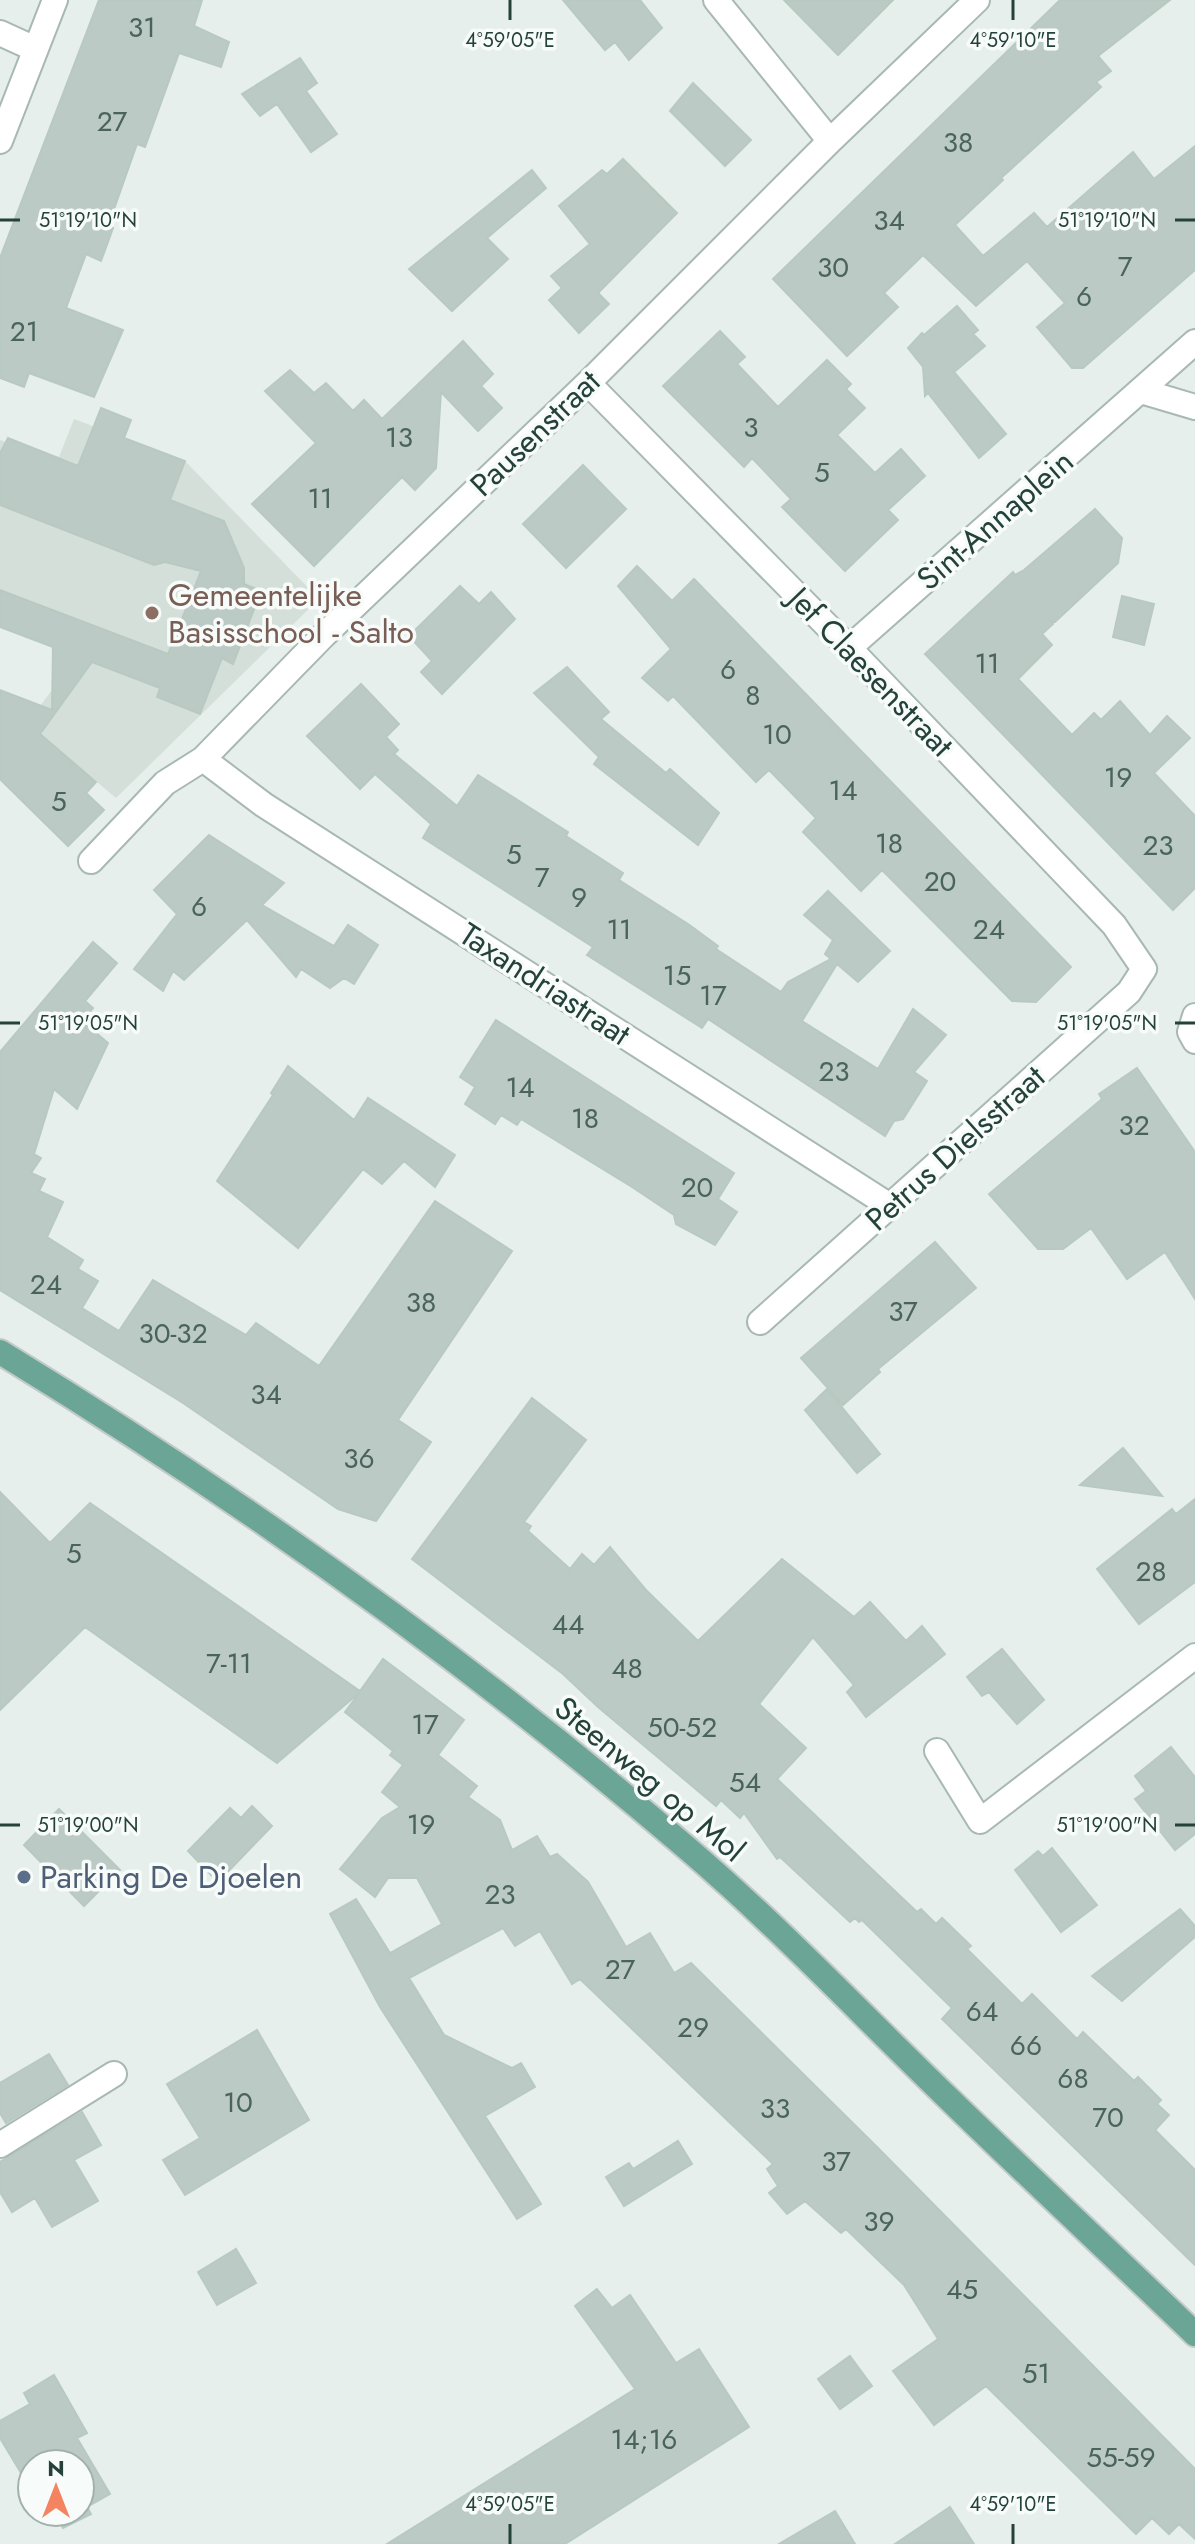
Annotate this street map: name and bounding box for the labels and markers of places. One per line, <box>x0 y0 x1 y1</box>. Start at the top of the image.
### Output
place label: Gemeentelijke Basisschool - Salto <box>168 572 414 655</box>
marker: Gemeentelijke Basisschool - Salto <box>143 604 161 622</box>
place label: Parking De Djoelen <box>40 1854 302 1900</box>
marker: Parking De Djoelen <box>15 1868 33 1886</box>

